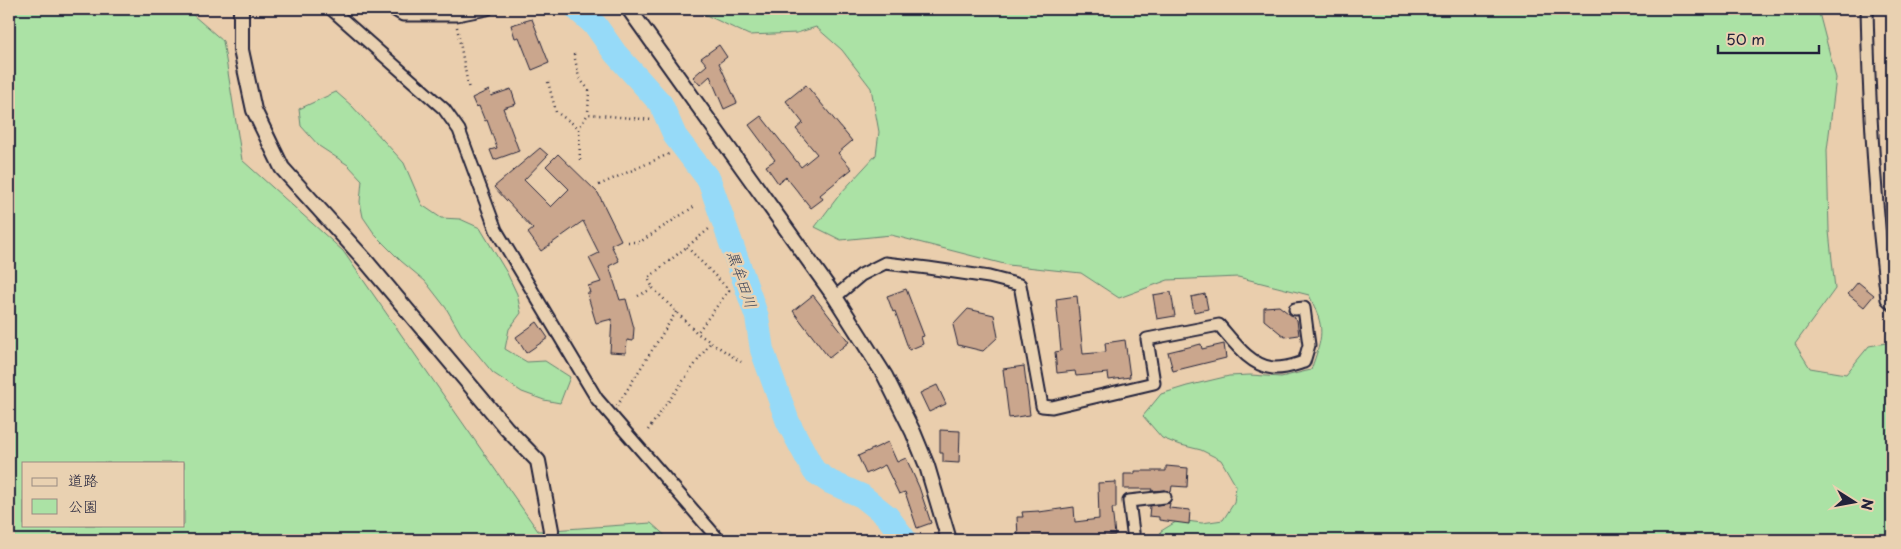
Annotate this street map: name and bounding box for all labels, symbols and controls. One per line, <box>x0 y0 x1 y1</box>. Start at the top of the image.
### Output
scale bar <box>1718 22 1820 54</box>
text: 50 m <box>1726 27 1765 50</box>
water label: 黒牟田川 <box>722 247 764 311</box>
legend <box>22 462 185 526</box>
text: 道路 <box>68 468 98 491</box>
north arrow <box>1828 476 1878 526</box>
text: 公園 <box>68 494 98 517</box>
text: N <box>1856 497 1879 512</box>

